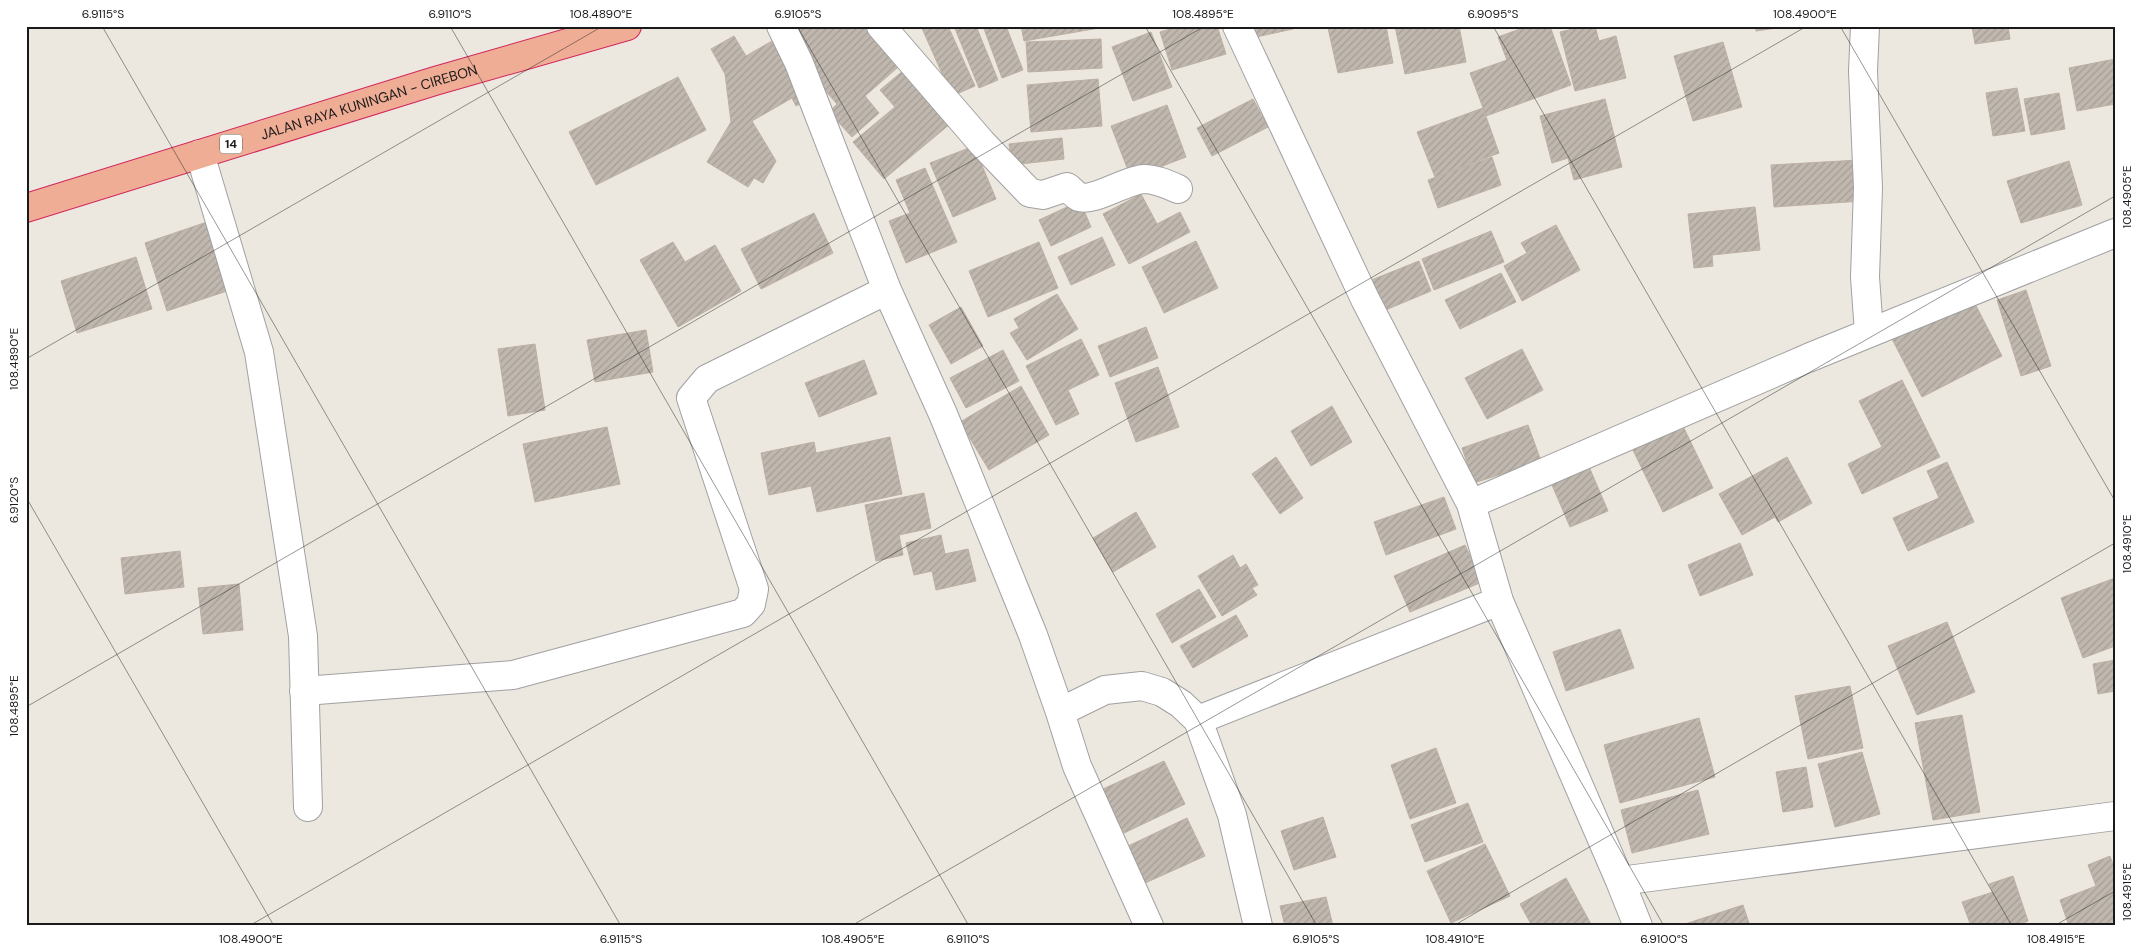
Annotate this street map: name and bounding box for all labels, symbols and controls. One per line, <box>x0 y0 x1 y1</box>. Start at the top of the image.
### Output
text: 6.9115°S <box>82 6 124 22</box>
text: 6.9110°S <box>428 6 472 22</box>
text: 108.4890°E <box>570 6 632 22</box>
text: 6.9105°S <box>775 6 821 22</box>
text: 108.4895°E <box>1172 6 1234 22</box>
text: 6.9095°S <box>1468 6 1518 22</box>
text: 108.4900°E <box>1773 6 1837 22</box>
street label: JALAN RAYA KUNINGAN - CIREBON <box>258 60 480 144</box>
road number: 14 <box>220 134 242 154</box>
text: 108.4905°E <box>2119 165 2135 228</box>
text: 108.4890°E <box>6 328 22 390</box>
text: 6.9120°S <box>6 477 22 523</box>
text: 108.4910°E <box>2119 514 2135 574</box>
text: 108.4895°E <box>6 675 22 737</box>
text: 108.4915°E <box>2119 863 2135 921</box>
text: 108.4900°E <box>219 931 283 947</box>
text: 6.9115°S <box>600 931 642 947</box>
text: 108.4905°E <box>822 931 885 947</box>
text: 6.9110°S <box>946 931 990 947</box>
text: 6.9105°S <box>1293 931 1339 947</box>
text: 108.4910°E <box>1425 931 1485 947</box>
text: 6.9100°S <box>1640 931 1688 947</box>
text: 108.4915°E <box>2027 931 2085 947</box>

